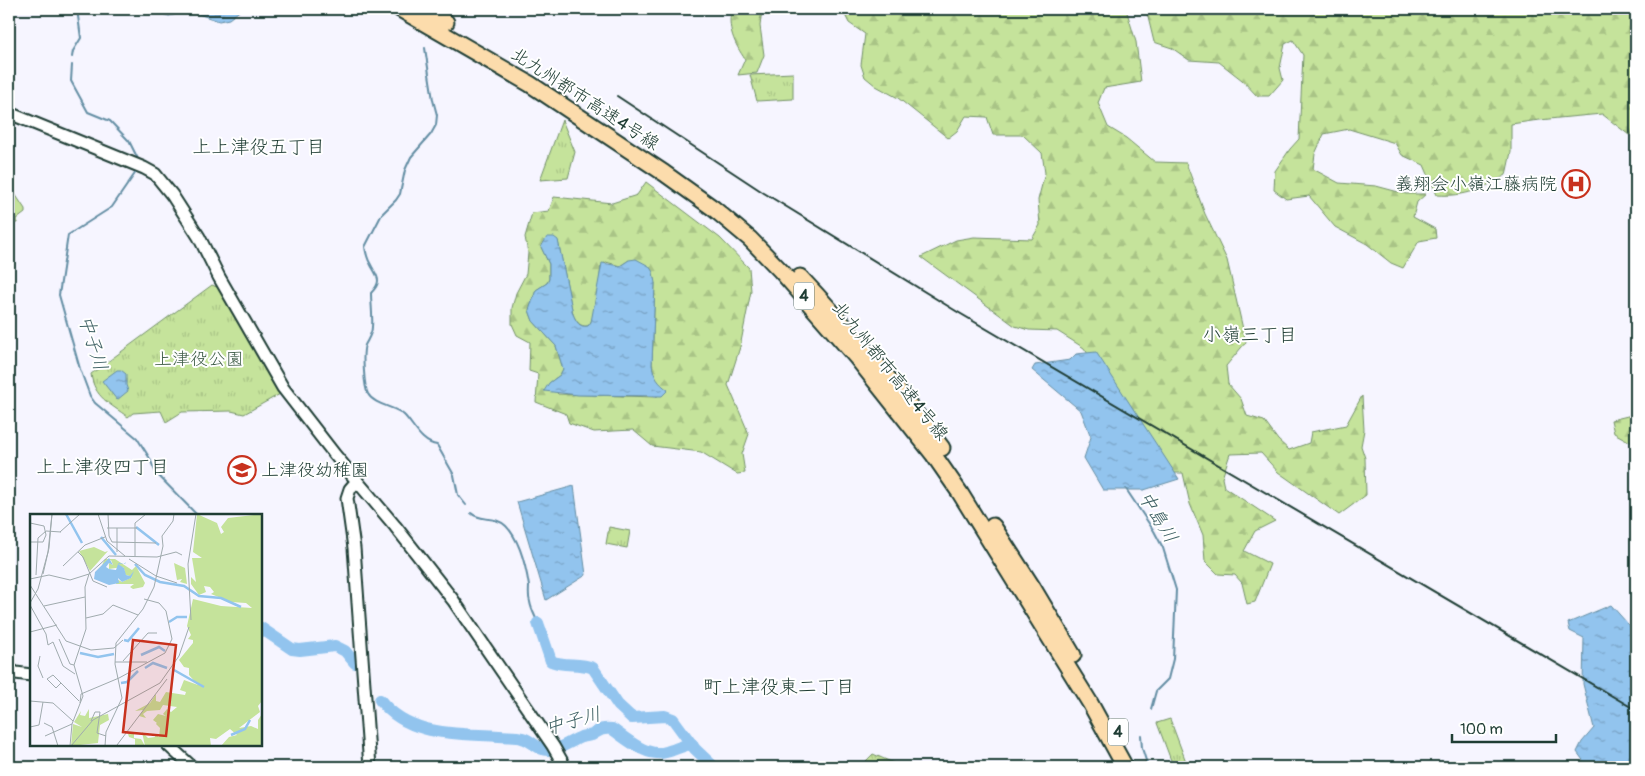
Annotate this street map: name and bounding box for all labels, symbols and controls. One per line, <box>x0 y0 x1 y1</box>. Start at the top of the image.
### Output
street label: 北九州都市高速4号線 <box>506 42 664 156</box>
district label: 上上津役五丁目 <box>192 135 326 159</box>
hospital icon: 義翔会小嶺江藤病院 <box>1561 169 1591 199</box>
place label: 義翔会小嶺江藤病院 <box>1395 173 1557 196</box>
road number: 4 <box>794 282 814 310</box>
street label: 北九州都市高速4号線 <box>827 297 953 445</box>
water label: 中子川 <box>73 312 113 374</box>
district label: 小嶺三丁目 <box>1202 323 1298 347</box>
park label: 上津役公園 <box>154 348 244 371</box>
district label: 上上津役四丁目 <box>36 455 170 479</box>
school or university icon: 上津役幼稚園 <box>227 455 257 485</box>
place label: 上津役幼稚園 <box>261 459 369 482</box>
water label: 中島川 <box>1133 486 1183 548</box>
inset map <box>30 514 262 746</box>
district label: 町上津役東二丁目 <box>703 675 855 699</box>
water label: 中子川 <box>542 702 604 740</box>
scale bar <box>1452 711 1556 743</box>
road number: 4 <box>1108 719 1128 746</box>
text: 100 m <box>1460 720 1503 739</box>

